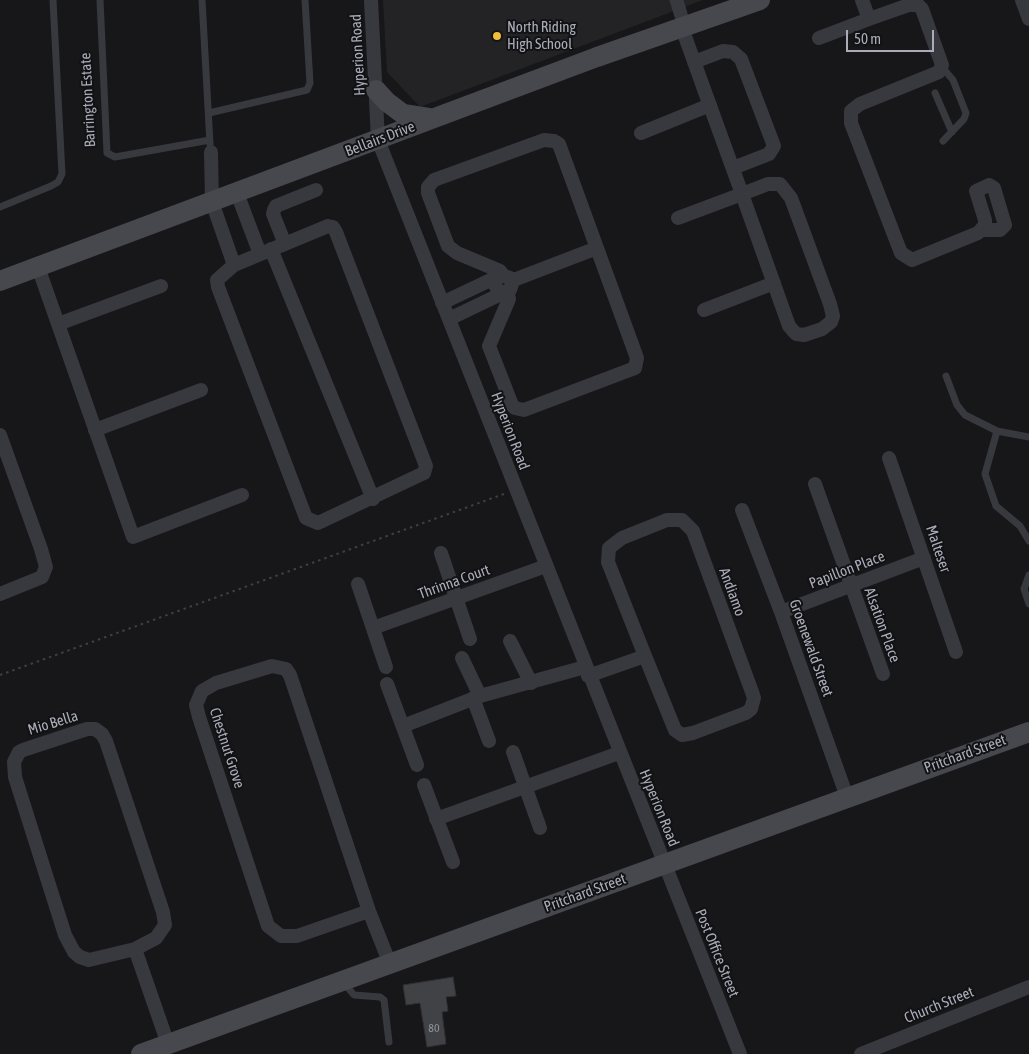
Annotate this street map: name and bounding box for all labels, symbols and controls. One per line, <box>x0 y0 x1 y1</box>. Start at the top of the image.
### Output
street label: Hyperion Road <box>347 14 369 96</box>
place label: North Riding High School <box>507 18 576 53</box>
scale bar <box>849 20 936 52</box>
marker: North Riding High School <box>491 30 503 42</box>
text: 50 m <box>854 30 881 47</box>
street label: Barrington Estate <box>77 52 99 148</box>
street label: Bellairs Drive <box>343 117 417 161</box>
street label: Hyperion Road <box>487 390 533 472</box>
street label: Malteser <box>922 523 954 575</box>
street label: Papillon Place <box>807 547 887 593</box>
street label: Thrinna Court <box>416 561 492 603</box>
street label: Andiamo <box>715 565 749 619</box>
street label: Alsation Place <box>860 585 904 665</box>
street label: Groenewald Street <box>785 597 837 699</box>
street label: Chestnut Grove <box>206 706 248 790</box>
street label: Mio Bella <box>26 707 80 739</box>
street label: Pritchard Street <box>922 731 1008 777</box>
street label: Hyperion Road <box>635 767 683 849</box>
street label: Pritchard Street <box>542 870 628 916</box>
street label: Post Office Street <box>691 906 743 1000</box>
street label: Church Street <box>902 983 976 1027</box>
house number: 80 <box>428 1021 440 1035</box>

